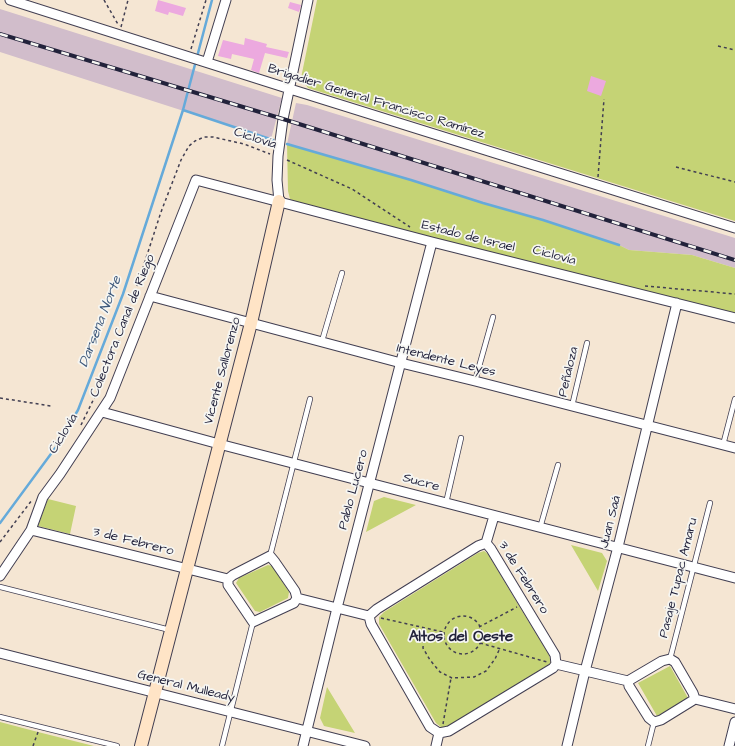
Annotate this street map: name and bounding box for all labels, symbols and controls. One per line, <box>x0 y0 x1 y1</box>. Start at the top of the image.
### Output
street label: Brigadier General Francisco Ramírez <box>266 62 486 142</box>
street label: Ciclovía <box>232 125 278 153</box>
street label: Estado de Israel <box>420 218 516 256</box>
street label: Ciclovía <box>531 243 577 269</box>
street label: Colectora Canal de Riego <box>87 252 159 400</box>
water label: Darsena Norte <box>76 274 126 370</box>
street label: Vicente Sallorenzo <box>201 316 245 426</box>
street label: Intendente Leyes <box>395 341 497 381</box>
street label: Peñaloza <box>556 345 582 399</box>
street label: Ciclovía <box>46 411 82 457</box>
street label: Pablo Lucero <box>336 448 372 532</box>
street label: Sucre <box>401 471 441 495</box>
street label: Juan Saá <box>597 494 625 550</box>
street label: Pasaje Tupac Amaru <box>657 516 701 640</box>
street label: 3 de Febrero <box>91 524 175 560</box>
street label: 3 de Febrero <box>494 539 552 617</box>
district label: Altos del Oeste <box>409 629 513 647</box>
street label: General Mulleady <box>136 667 236 707</box>

